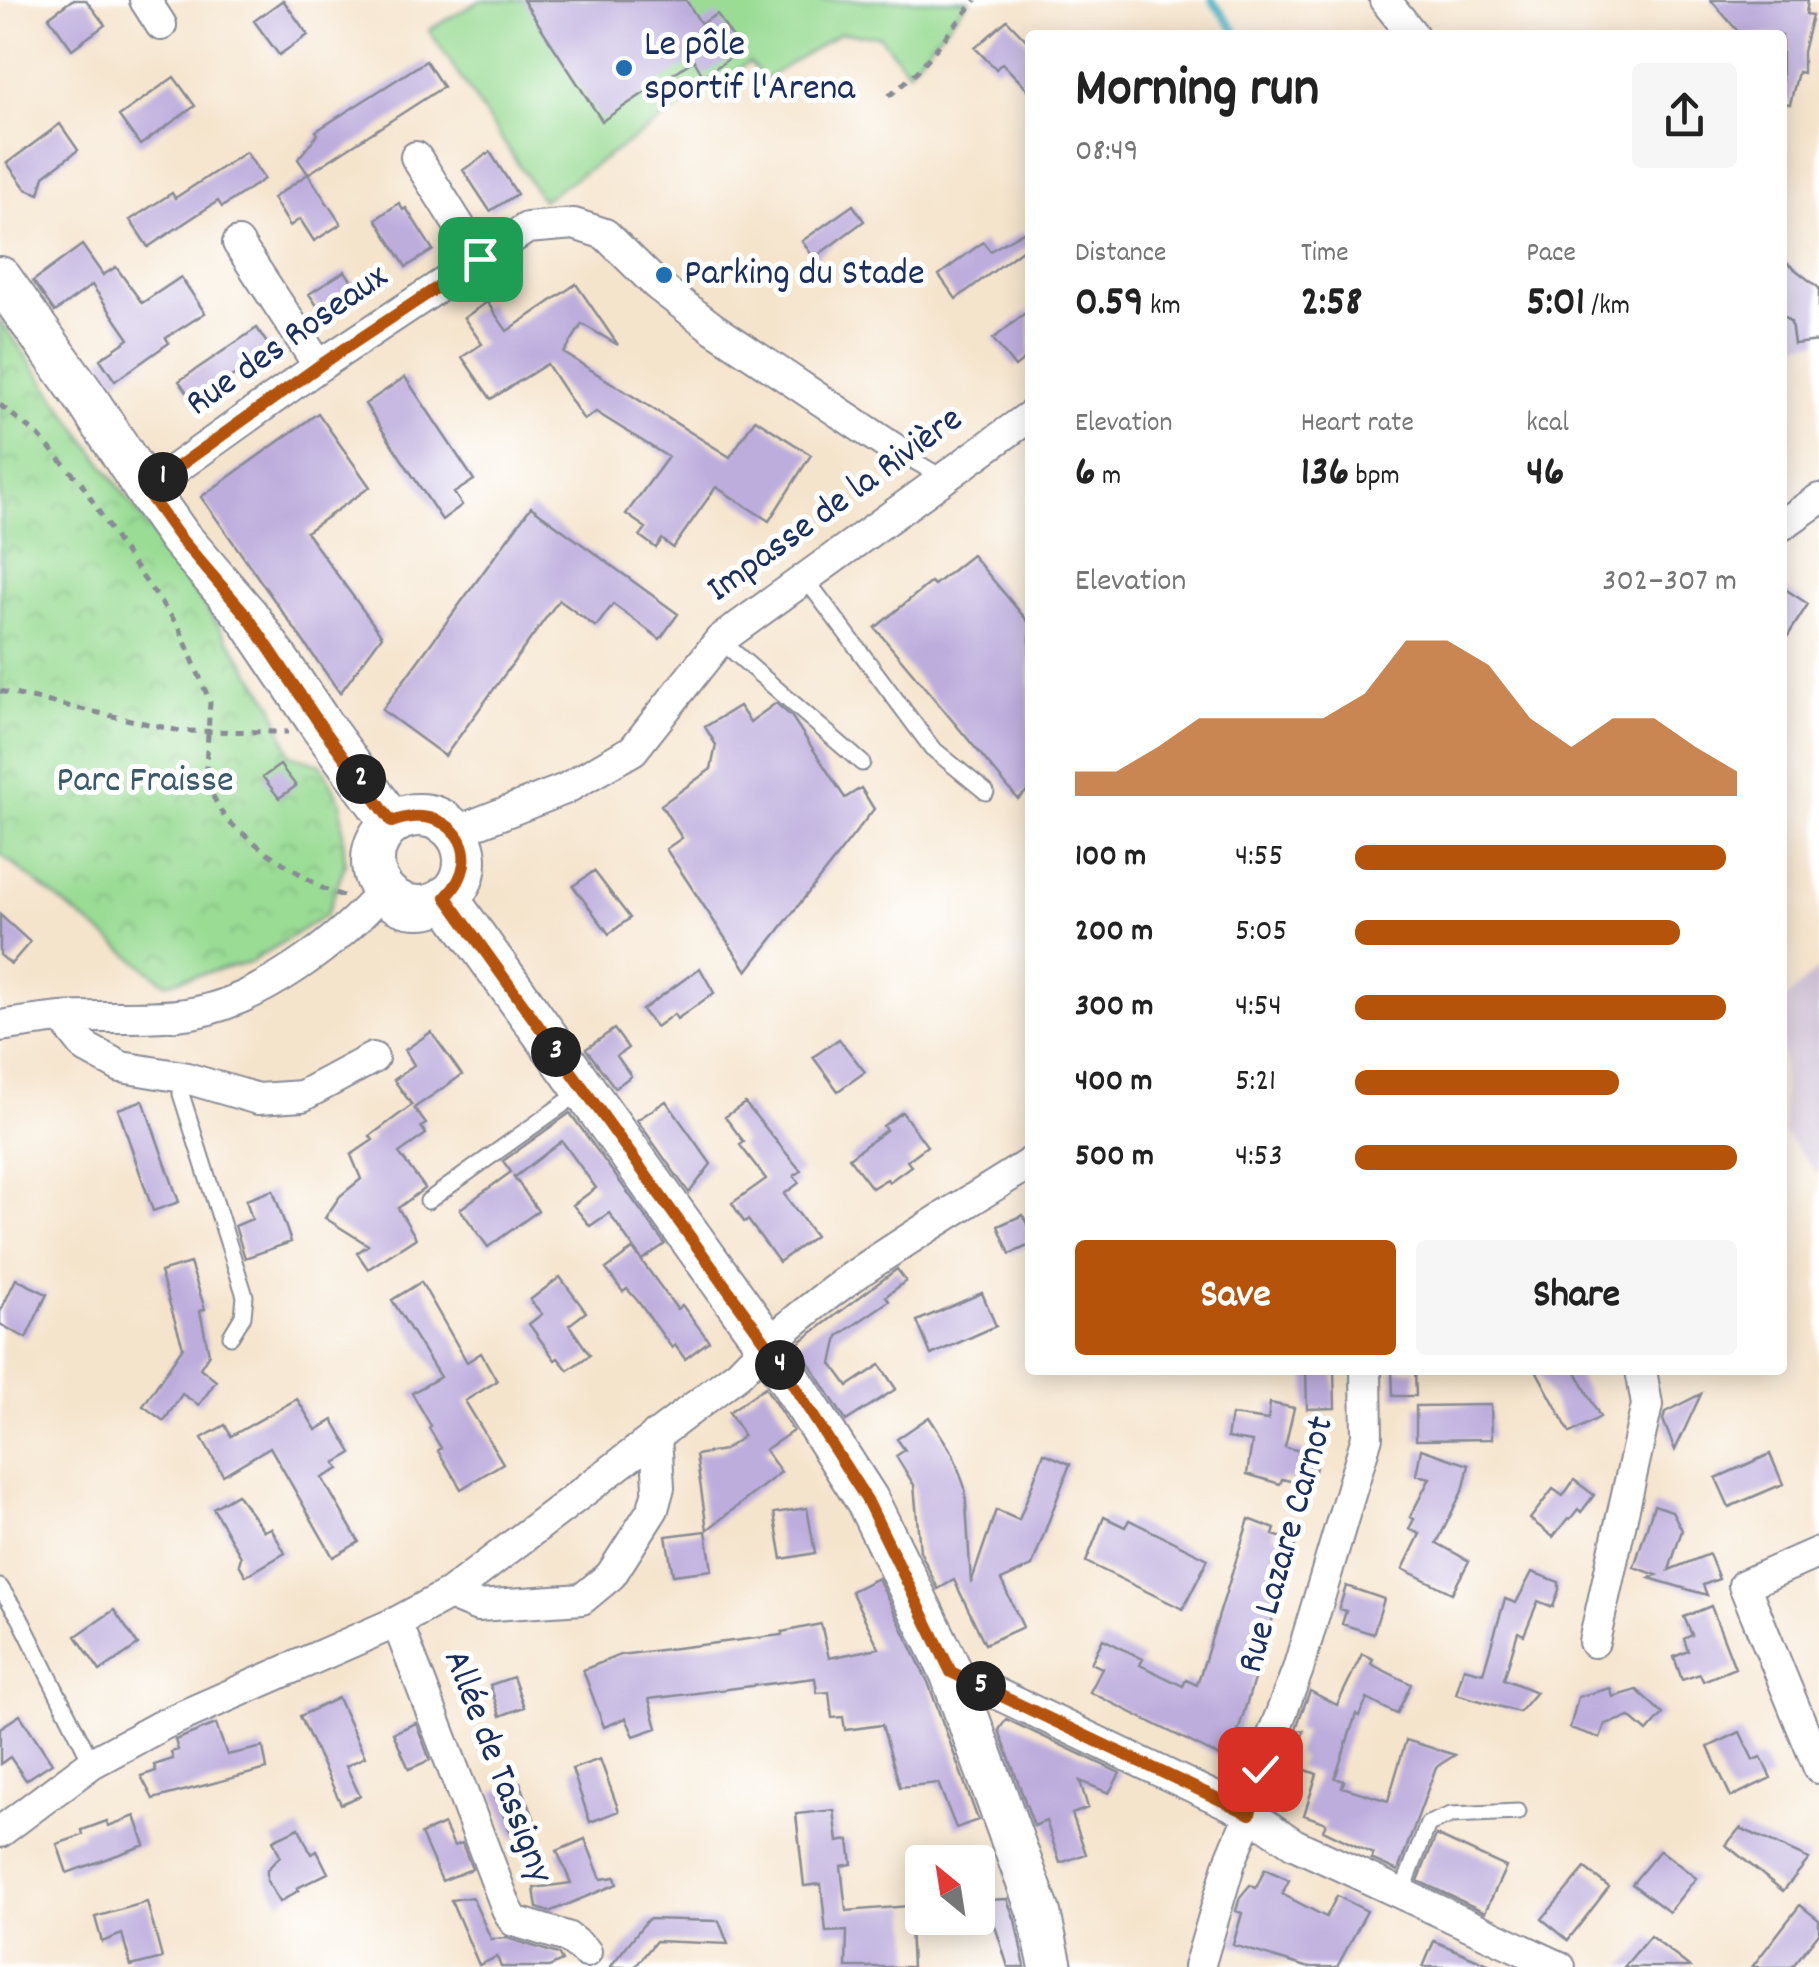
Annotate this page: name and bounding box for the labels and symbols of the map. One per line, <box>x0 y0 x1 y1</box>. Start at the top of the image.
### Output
place label: Le pôle sportif l'Arena <box>644 19 856 118</box>
marker: Le pôle sportif l'Arena <box>613 57 635 79</box>
pin <box>438 217 523 302</box>
place label: Parking du Stade <box>684 248 925 303</box>
street label: Rue des Roseaux <box>176 252 400 432</box>
marker: Parking du Stade <box>653 264 675 286</box>
street label: Impasse de la Rivière <box>696 394 976 618</box>
pin: 1 <box>138 452 188 502</box>
pin: 2 <box>336 754 386 804</box>
park label: Parc Fraisse <box>56 755 234 810</box>
pin: 3 <box>531 1027 581 1077</box>
pin: 4 <box>755 1340 805 1390</box>
street label: Rue Lazare Carnot <box>1225 1410 1351 1680</box>
street label: Allée de Tassigny <box>426 1643 566 1892</box>
pin: 5 <box>956 1661 1006 1711</box>
pin <box>1218 1727 1303 1812</box>
north arrow <box>905 1845 995 1935</box>

